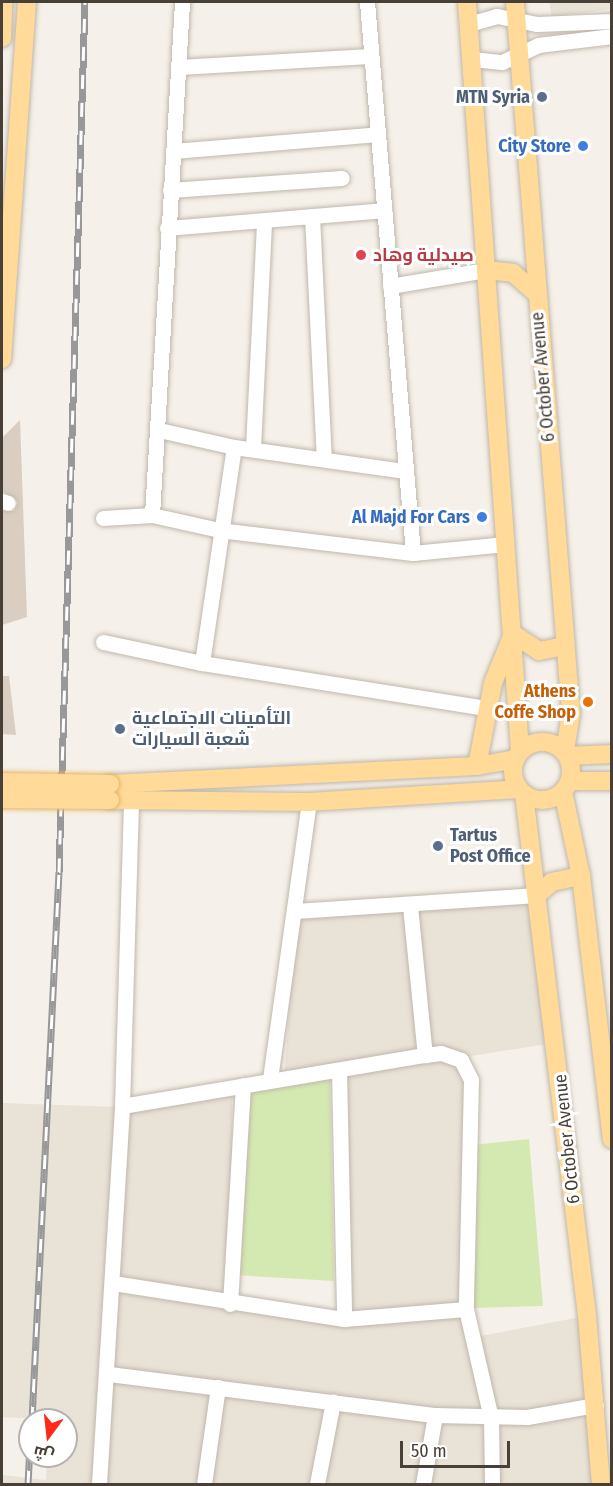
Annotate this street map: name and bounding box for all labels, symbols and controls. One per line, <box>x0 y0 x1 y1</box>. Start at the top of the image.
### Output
place label: MTN Syria <box>456 86 530 108</box>
marker: MTN Syria <box>535 90 549 104</box>
place label: City Store <box>498 135 571 157</box>
marker: City Store <box>576 139 590 153</box>
place label: صيدلية وهاد <box>373 244 474 266</box>
marker: صيدلية وهاد <box>354 248 368 262</box>
street label: 6 October Avenue <box>527 311 559 443</box>
place label: Al Majd For Cars <box>352 506 470 528</box>
marker: Al Majd For Cars <box>475 510 489 524</box>
place label: Athens Coffe Shop <box>495 681 576 724</box>
marker: Athens Coffe Shop <box>581 695 595 709</box>
place label: التأمينات الاجتماعية شعبة السيارات <box>132 708 291 750</box>
marker: التأمينات الاجتماعية شعبة السيارات <box>113 722 127 736</box>
place label: Tartus Post Office <box>450 825 531 868</box>
marker: Tartus Post Office <box>431 839 445 853</box>
street label: 6 October Avenue <box>549 1073 585 1205</box>
north arrow <box>18 1408 78 1468</box>
scale bar <box>403 1429 512 1467</box>
text: 50 m <box>411 1440 447 1462</box>
text: ش <box>31 1442 56 1466</box>

